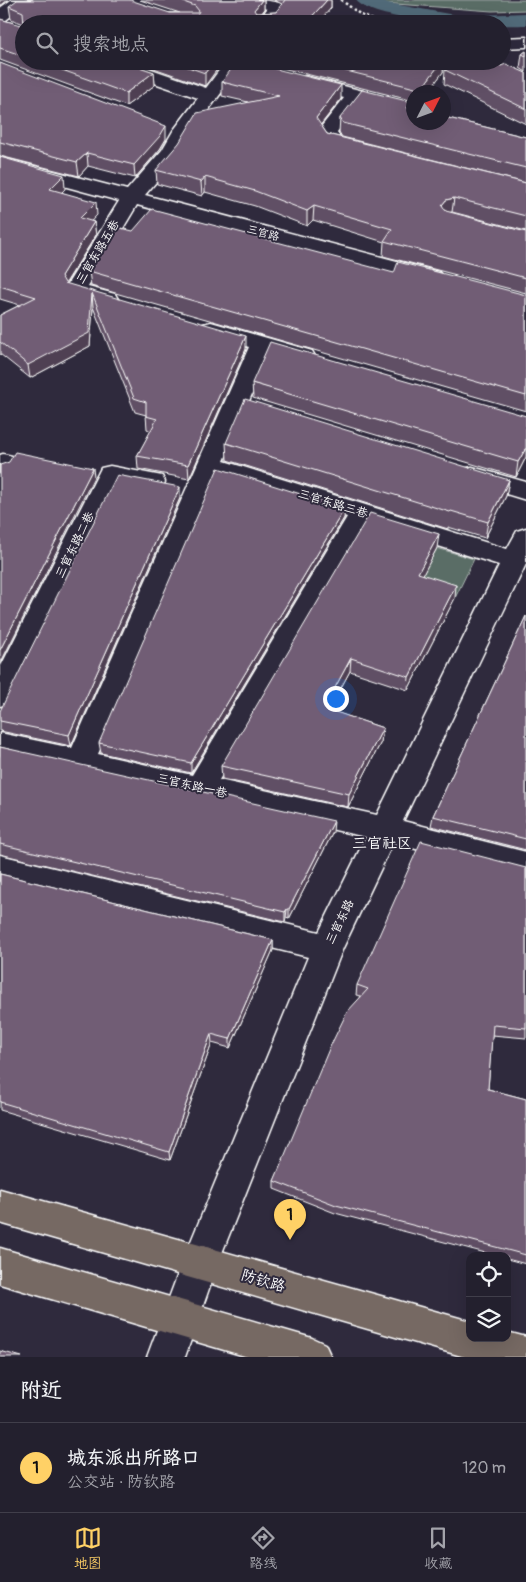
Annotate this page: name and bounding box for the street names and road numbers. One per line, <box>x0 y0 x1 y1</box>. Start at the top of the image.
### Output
street label: 三官东路五巷 <box>73 217 123 287</box>
street label: 三官路 <box>245 222 281 244</box>
street label: 三官东路三巷 <box>296 486 370 522</box>
street label: 三官东路二巷 <box>52 509 98 581</box>
street label: 三官东路一巷 <box>155 771 229 801</box>
street label: 三官东路 <box>323 897 357 947</box>
street label: 防钦路 <box>239 1266 287 1296</box>

